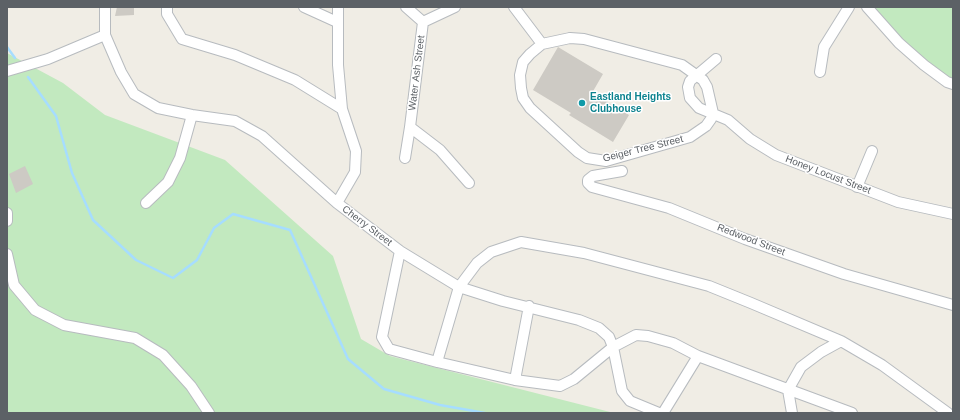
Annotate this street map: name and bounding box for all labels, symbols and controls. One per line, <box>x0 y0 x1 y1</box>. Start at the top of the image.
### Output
street label: Water Ash Street <box>406 35 428 111</box>
place label: Eastland Heights Clubhouse <box>590 91 671 114</box>
marker: Eastland Heights Clubhouse <box>577 98 587 108</box>
street label: Geiger Tree Street <box>602 133 684 165</box>
street label: Honey Locust Street <box>784 153 872 197</box>
street label: Cherry Street <box>340 203 394 249</box>
street label: Redwood Street <box>715 222 787 258</box>

